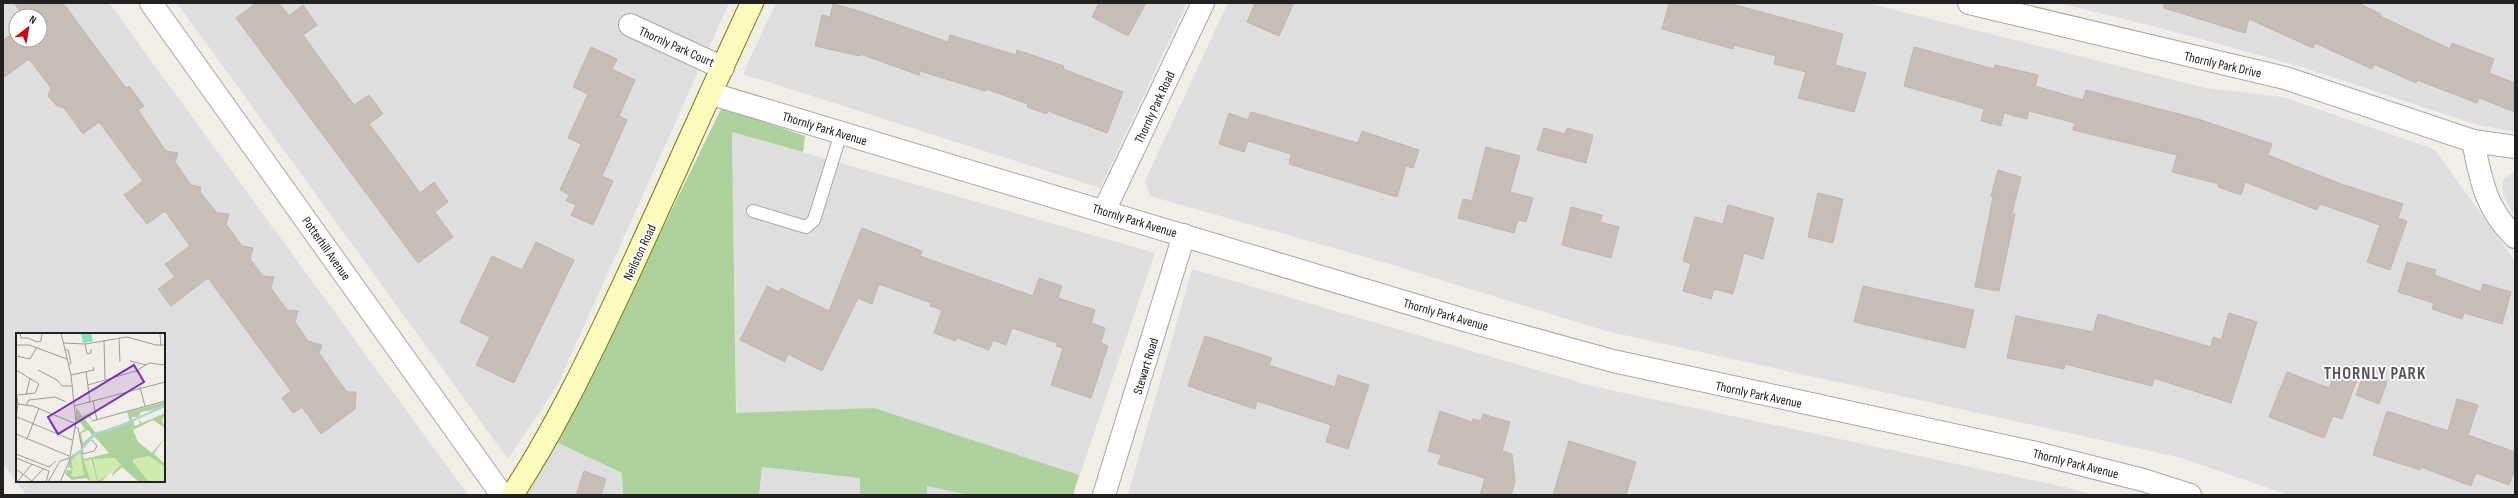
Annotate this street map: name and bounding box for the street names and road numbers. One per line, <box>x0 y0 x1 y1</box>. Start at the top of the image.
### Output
street label: Thornly Park Court <box>636 23 717 71</box>
street label: Thornly Park Drive <box>2183 48 2263 82</box>
street label: Thornly Park Road <box>1131 69 1179 146</box>
street label: Thornly Park Avenue <box>780 108 869 149</box>
street label: Thornly Park Avenue <box>1090 200 1179 241</box>
street label: Potterhill Avenue <box>298 214 354 284</box>
street label: Neilston Road <box>620 222 660 283</box>
street label: Thornly Park Avenue <box>1401 295 1490 335</box>
street label: Stewart Road <box>1130 336 1162 397</box>
street label: Thornly Park Avenue <box>1714 378 1803 412</box>
street label: Thornly Park Avenue <box>2031 446 2120 482</box>

